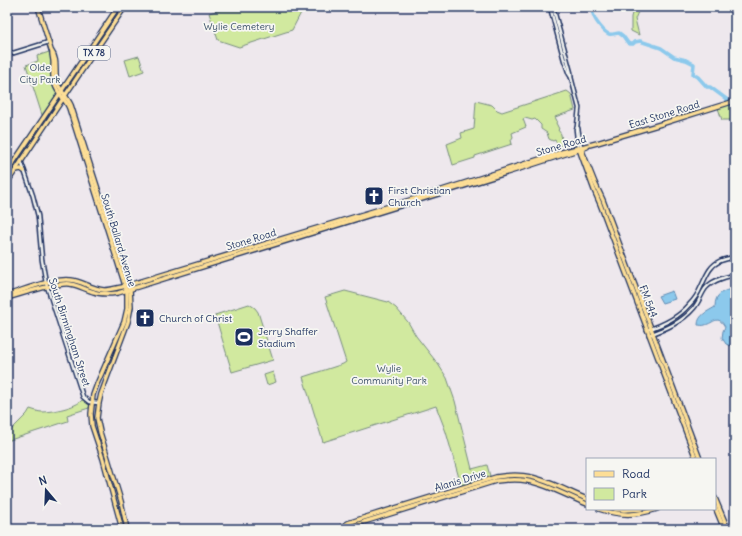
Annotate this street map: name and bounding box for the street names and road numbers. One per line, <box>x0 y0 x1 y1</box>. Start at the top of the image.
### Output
road number: TX 78 <box>78 46 110 60</box>
street label: East Stone Road <box>627 98 701 131</box>
street label: Stone Road <box>535 132 588 159</box>
street label: South Ballard Avenue <box>98 192 139 288</box>
street label: Stone Road <box>225 226 278 253</box>
street label: South Birmingham Street <box>46 276 93 389</box>
street label: FM 544 <box>636 283 661 319</box>
street label: Alanis Drive <box>433 467 487 494</box>

